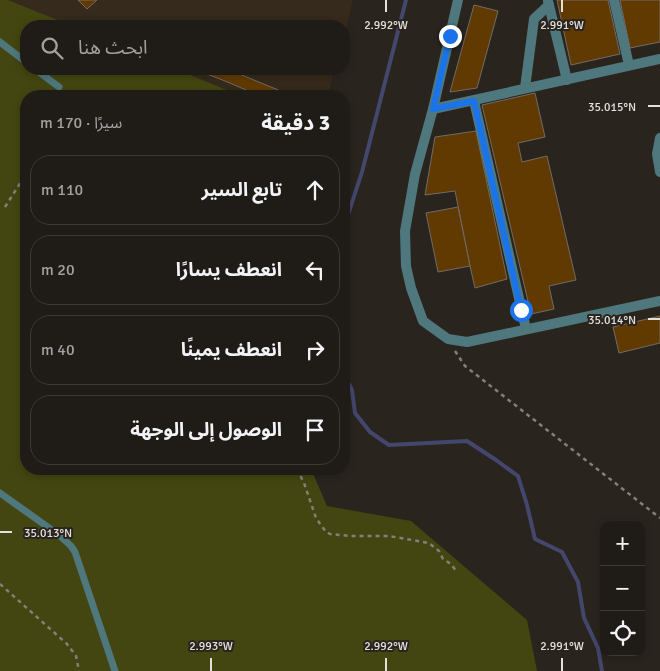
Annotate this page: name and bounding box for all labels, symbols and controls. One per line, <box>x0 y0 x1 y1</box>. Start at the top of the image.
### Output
text: 2.992°W <box>364 18 408 33</box>
text: 2.991°W <box>540 18 584 33</box>
search box <box>20 20 350 75</box>
route end <box>439 25 462 48</box>
icon: search <box>38 34 66 62</box>
text: ابحث هنا <box>78 36 148 60</box>
text: 35.015°N <box>588 100 636 115</box>
text: 3 دقيقة <box>261 110 330 136</box>
text: سيرًا · 170 m <box>40 113 122 133</box>
icon: ahead <box>301 176 329 204</box>
text: تابع السير <box>202 178 282 202</box>
text: 110 m <box>41 180 83 200</box>
icon: left <box>301 256 329 284</box>
text: انعطف يسارًا <box>176 258 282 282</box>
text: 20 m <box>41 260 75 280</box>
route start <box>510 299 533 322</box>
text: 35.014°N <box>588 313 636 328</box>
icon: right <box>301 336 329 364</box>
text: انعطف يمينًا <box>181 338 282 362</box>
text: 40 m <box>41 340 75 360</box>
icon: arrive <box>301 416 329 444</box>
text: الوصول إلى الوجهة <box>130 418 282 442</box>
map controls <box>600 521 645 656</box>
button: + <box>600 521 645 566</box>
text: 35.013°N <box>24 526 72 541</box>
button: − <box>600 566 645 611</box>
button: locate <box>600 611 645 656</box>
text: 2.993°W <box>189 639 233 654</box>
text: 2.992°W <box>364 639 408 654</box>
text: 2.991°W <box>540 639 584 654</box>

